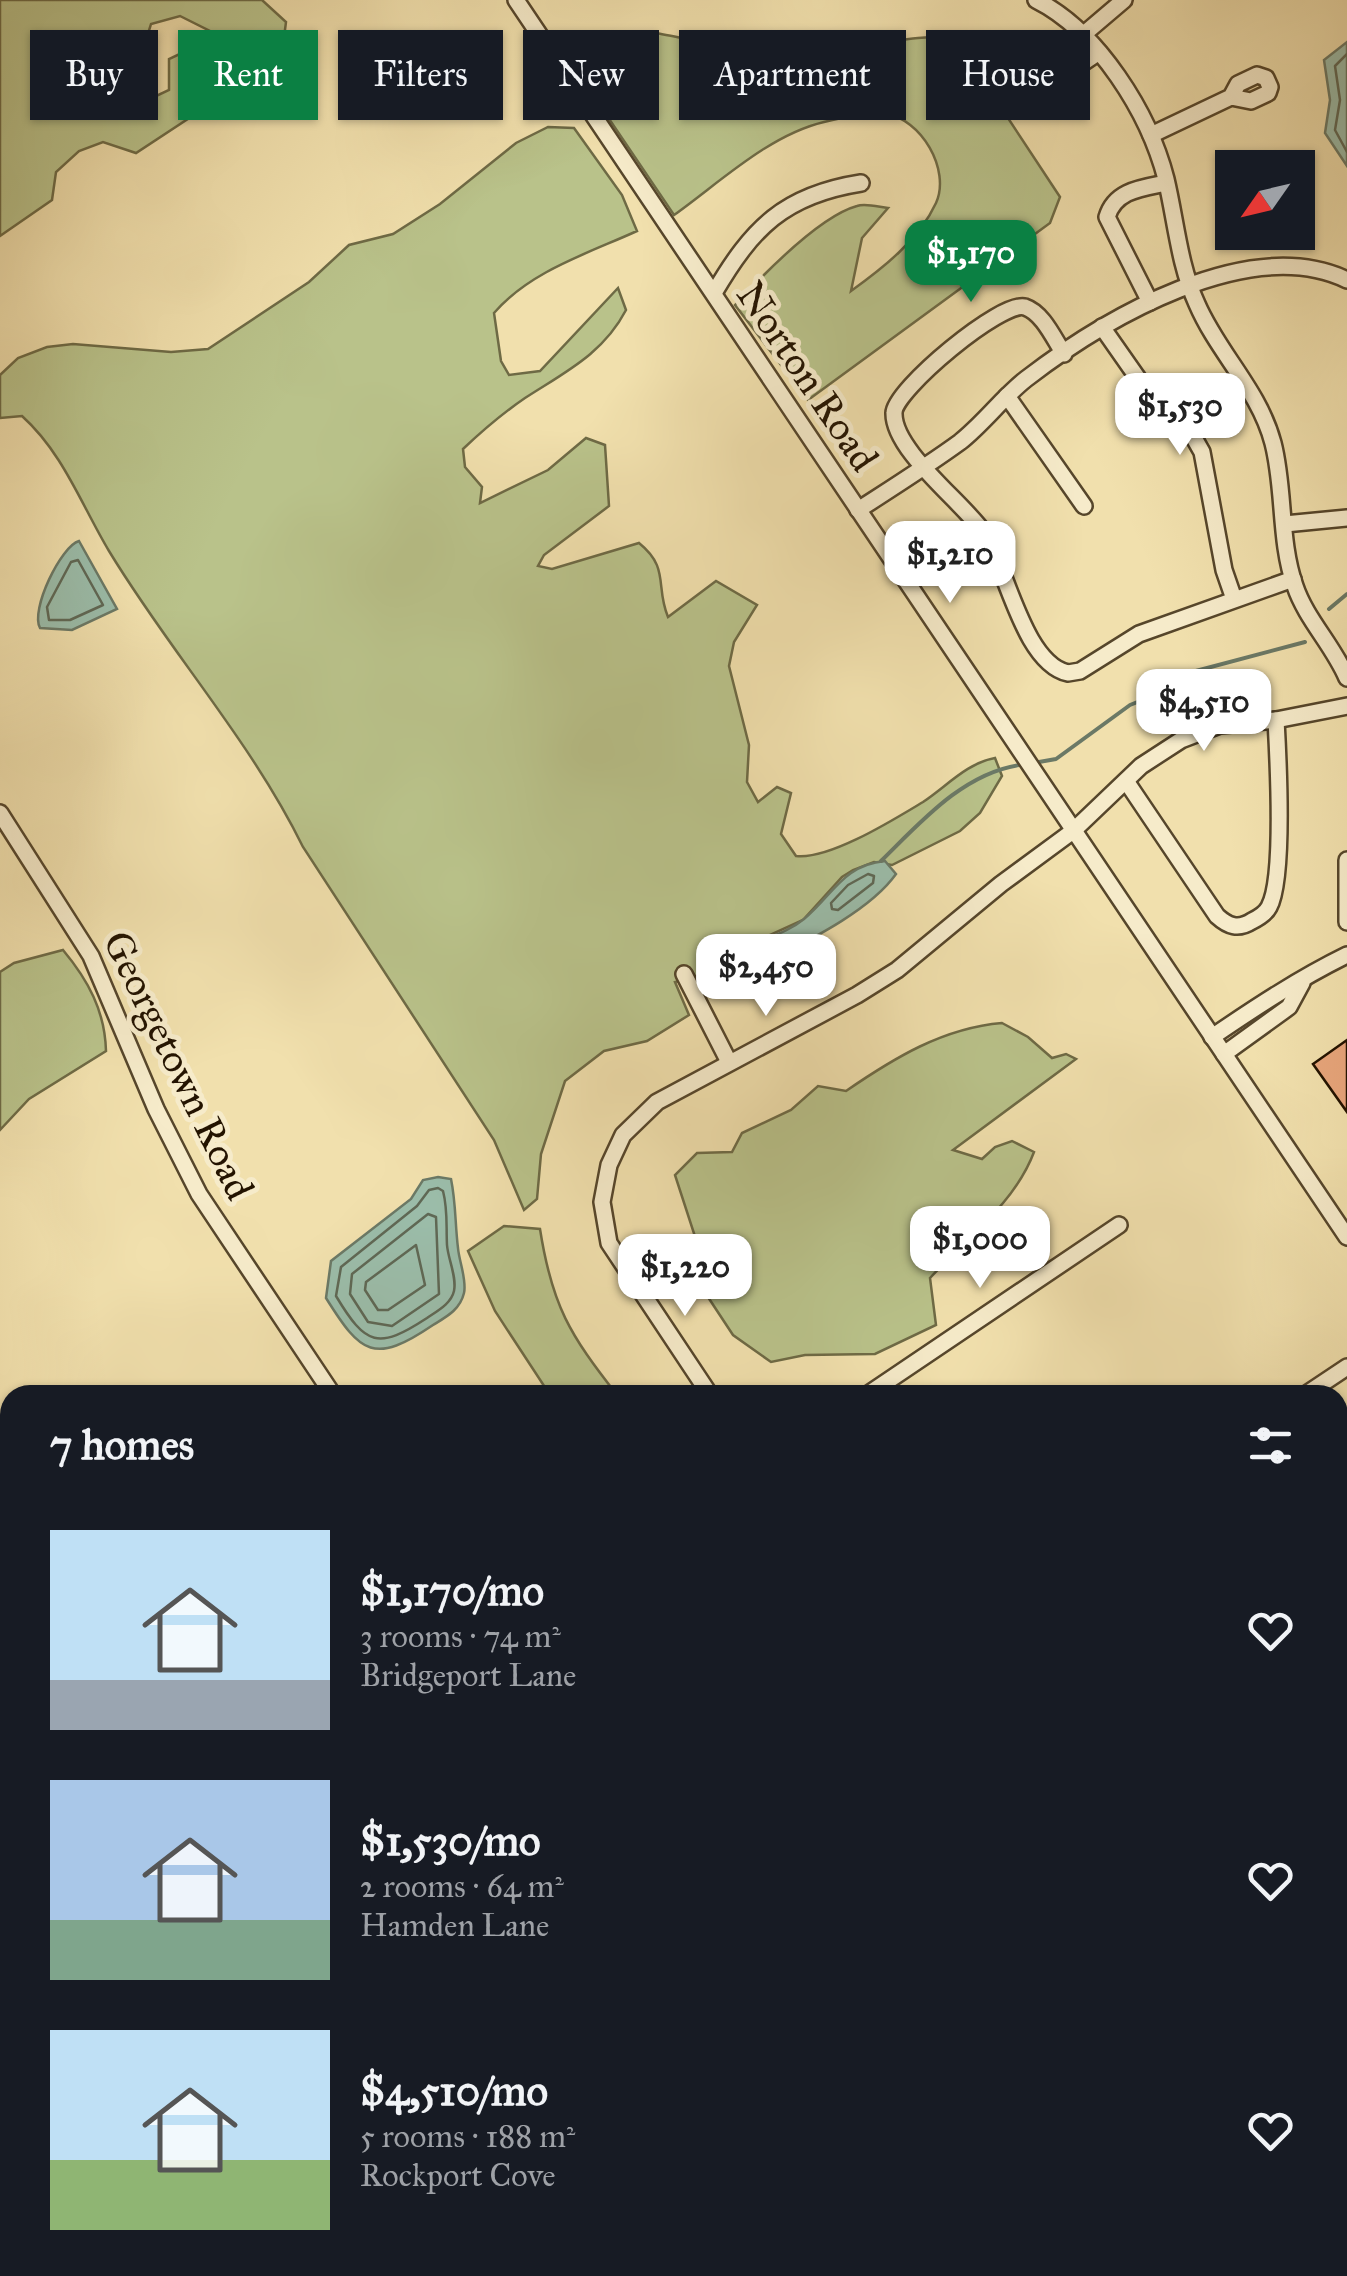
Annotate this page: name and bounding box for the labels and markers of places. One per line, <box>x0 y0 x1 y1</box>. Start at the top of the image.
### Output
pin: $1,170 <box>890 220 1052 305</box>
pin: $1,530 <box>1099 373 1261 458</box>
pin: $1,210 <box>869 521 1031 606</box>
pin: $4,510 <box>1123 669 1285 754</box>
pin: $2,450 <box>685 934 847 1019</box>
pin: $1,000 <box>899 1206 1061 1291</box>
pin: $1,220 <box>604 1234 766 1319</box>

